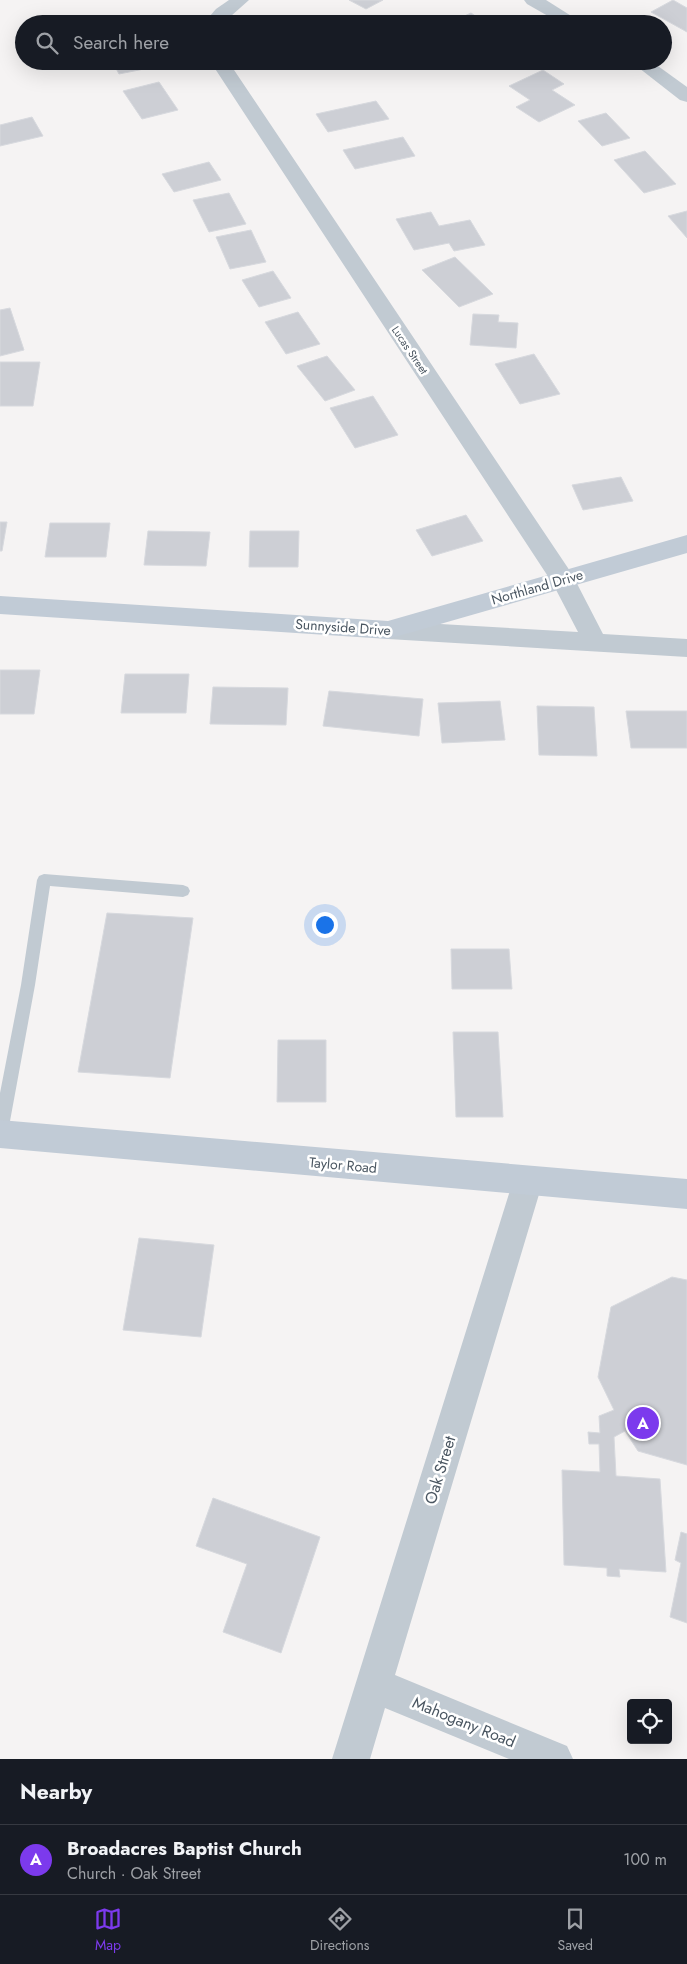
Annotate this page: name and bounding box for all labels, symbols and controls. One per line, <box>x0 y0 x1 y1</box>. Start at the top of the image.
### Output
search box <box>15 15 672 70</box>
icon: search <box>33 29 61 57</box>
text: Search here <box>73 29 169 56</box>
street label: Lucas Street <box>388 323 432 378</box>
street label: Northland Drive <box>489 564 585 610</box>
street label: Sunnyside Drive <box>295 614 391 640</box>
your location <box>312 912 338 938</box>
street label: Taylor Road <box>308 1152 378 1178</box>
pin: A <box>627 1404 659 1442</box>
street label: Oak Street <box>419 1433 461 1507</box>
street label: Mahogany Road <box>409 1691 519 1753</box>
map controls <box>627 1699 672 1744</box>
button: locate <box>627 1699 672 1744</box>
text: Nearby <box>20 1777 92 1807</box>
text: Broadacres Baptist Church <box>67 1835 302 1862</box>
text: A <box>30 1848 42 1871</box>
text: 100 m <box>623 1848 667 1871</box>
text: Church · Oak Street <box>67 1862 201 1885</box>
tab: Map <box>94 1905 122 1955</box>
tab: Directions <box>310 1905 369 1955</box>
tab: Saved <box>557 1905 593 1955</box>

